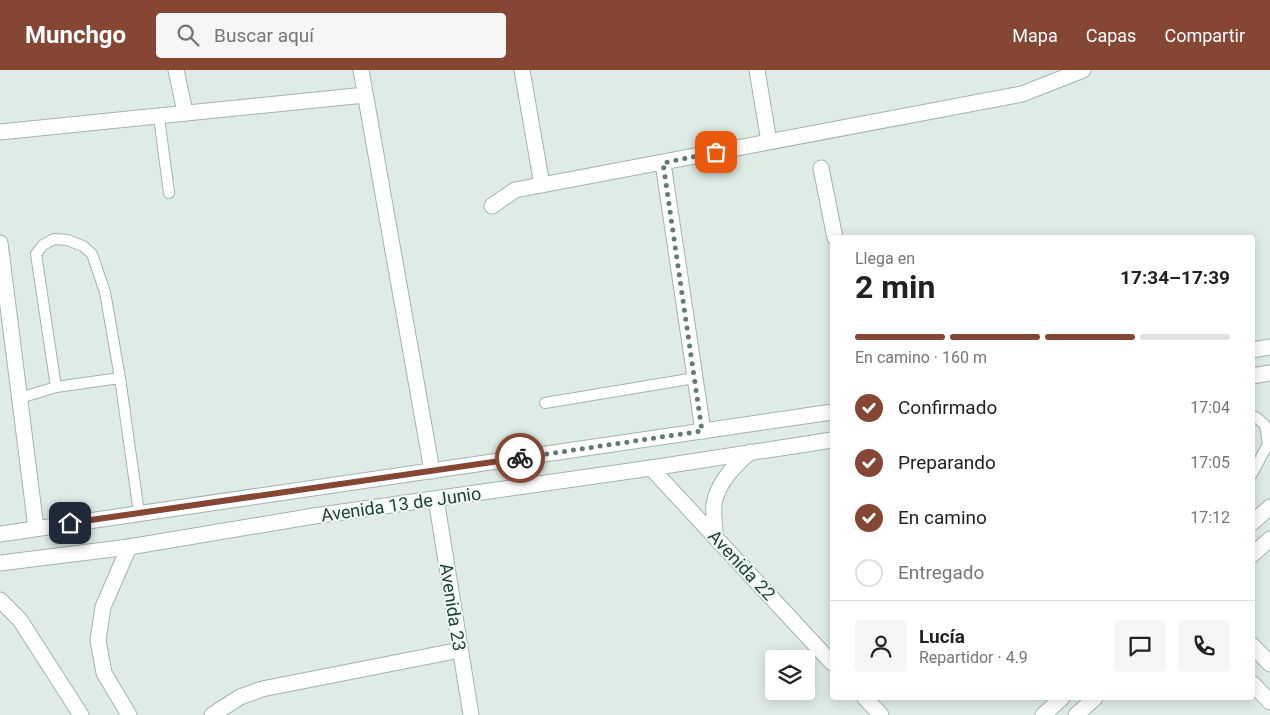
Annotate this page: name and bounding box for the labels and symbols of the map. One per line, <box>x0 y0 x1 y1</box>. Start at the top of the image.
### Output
pin <box>695 131 737 173</box>
courier <box>495 433 545 483</box>
street label: Avenida 13 de Junio <box>320 482 482 526</box>
pin <box>49 502 91 544</box>
street label: Avenida 22 <box>704 526 780 604</box>
street label: Avenida 23 <box>436 562 470 652</box>

